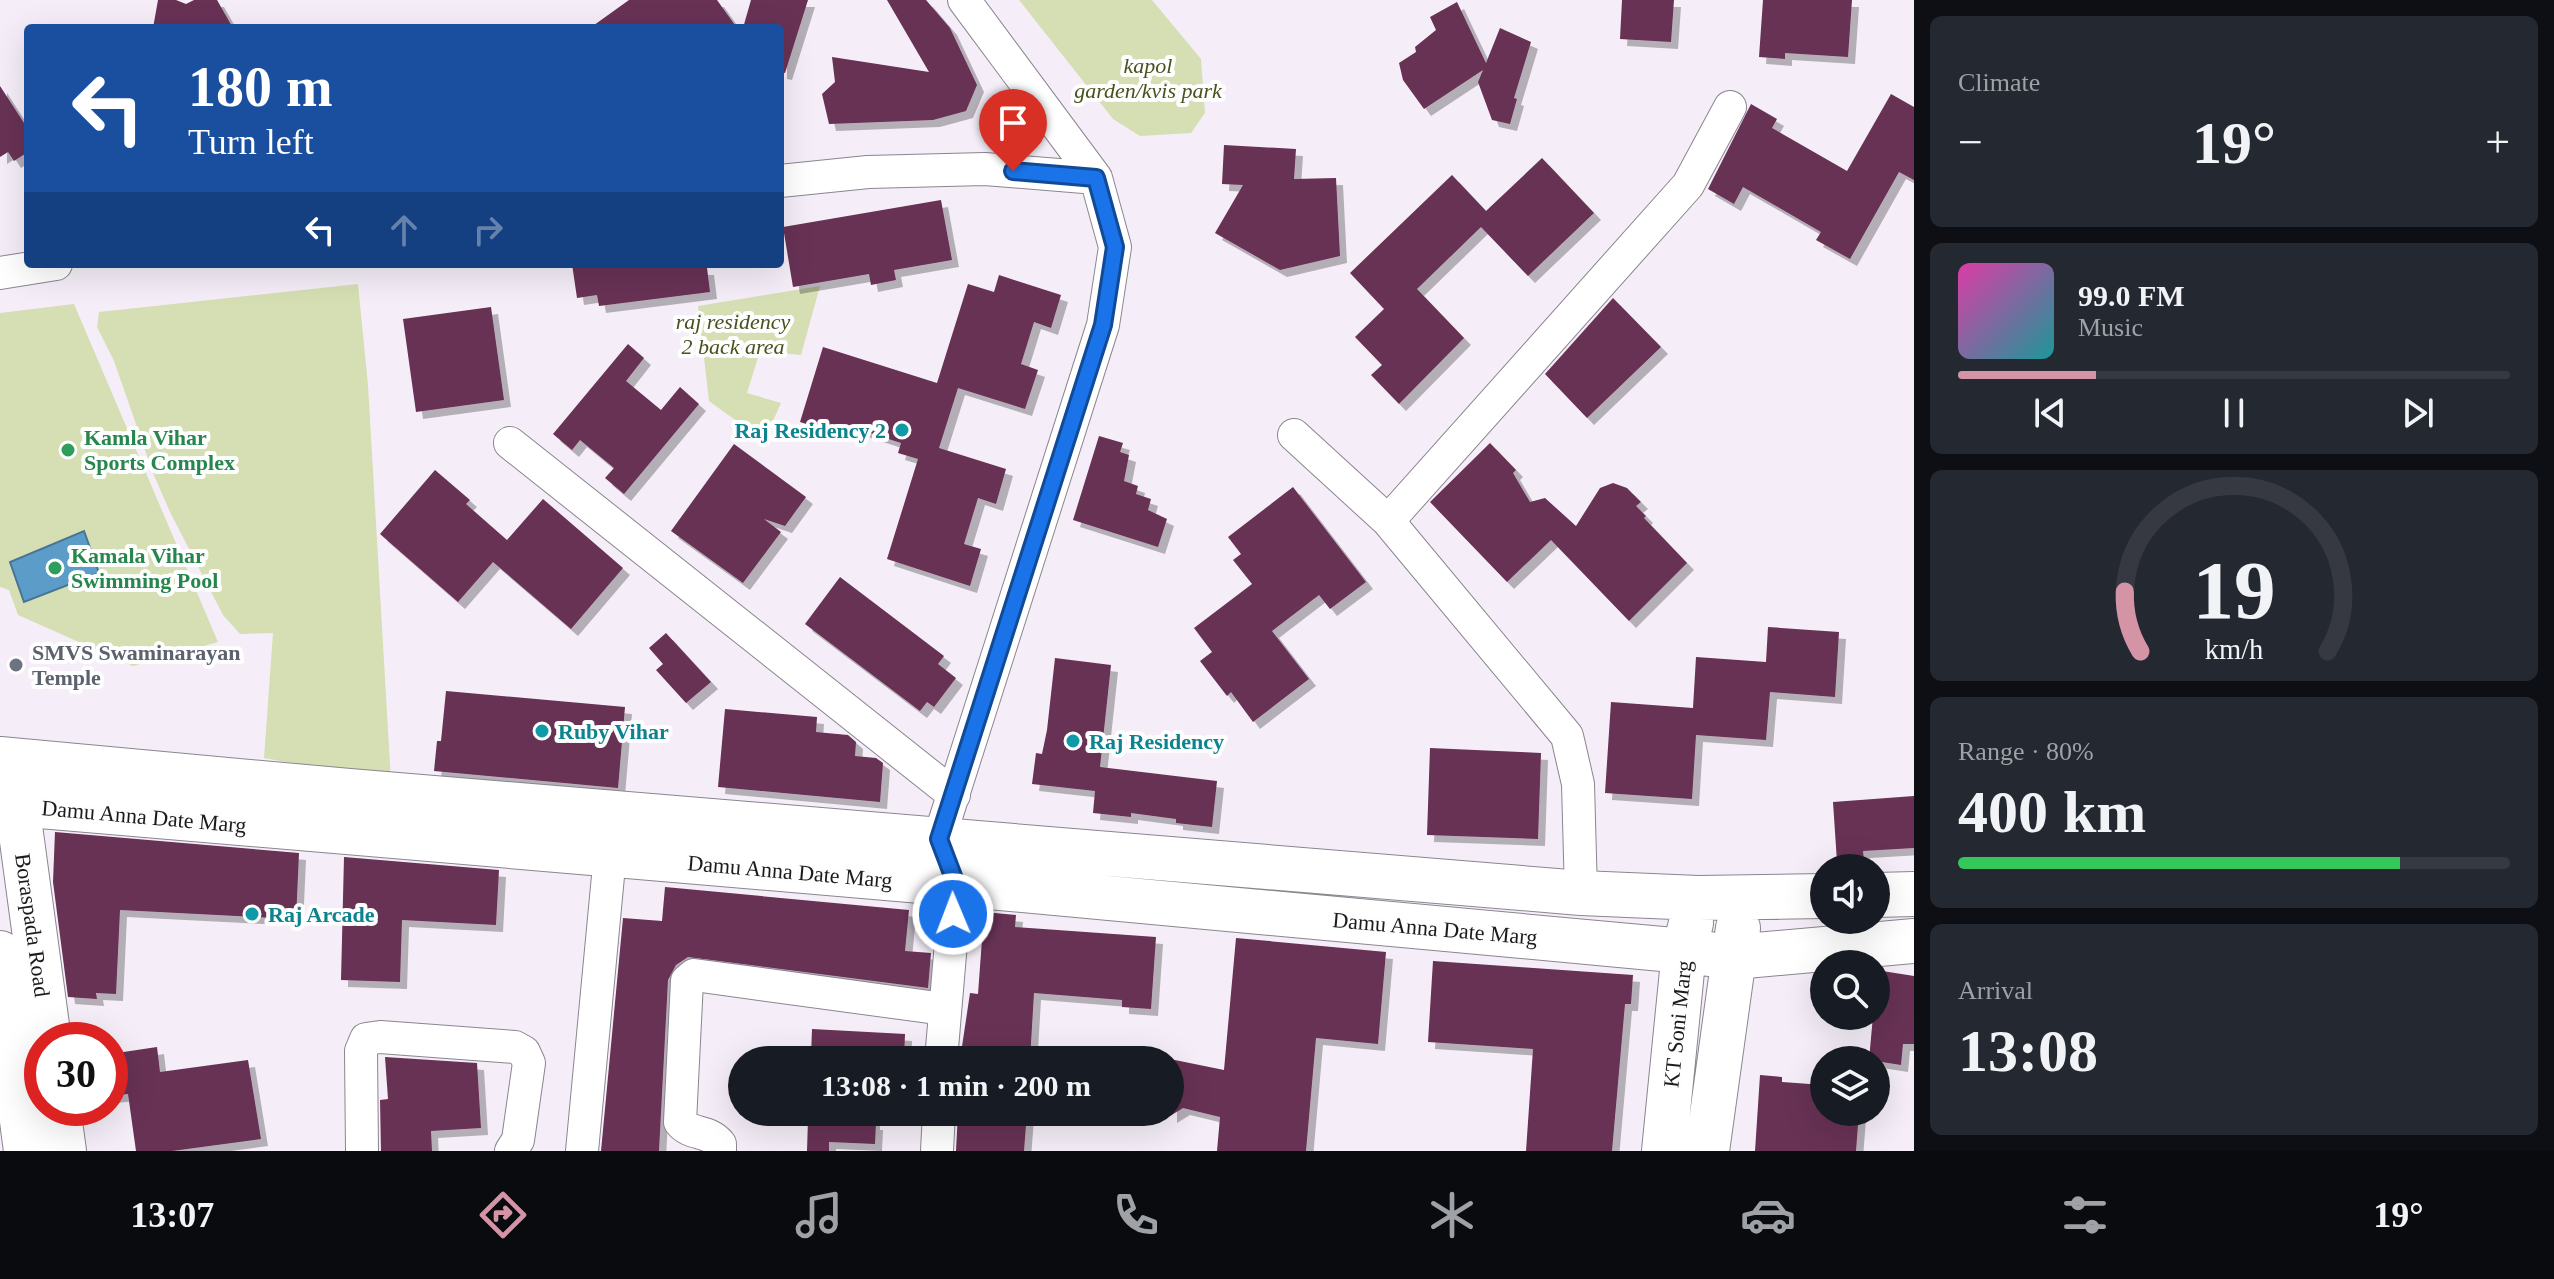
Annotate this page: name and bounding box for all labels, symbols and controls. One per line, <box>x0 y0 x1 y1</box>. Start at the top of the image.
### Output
park label: kapol garden/kvis park <box>1074 53 1223 103</box>
icon: left <box>56 56 160 160</box>
text: 180 m <box>188 56 333 118</box>
text: Climate <box>1958 68 2040 97</box>
pin <box>979 89 1047 171</box>
icon: arrive <box>991 101 1035 145</box>
text: 19° <box>2192 110 2276 176</box>
text: − <box>1958 118 1983 167</box>
text: + <box>2485 118 2510 167</box>
text: Turn left <box>188 122 314 162</box>
icon: left <box>298 208 342 252</box>
icon: ahead <box>382 208 426 252</box>
icon: right <box>466 208 510 252</box>
text: 99.0 FM <box>2078 279 2185 312</box>
park label: raj residency 2 back area <box>676 309 791 359</box>
text: Music <box>2078 313 2143 342</box>
icon: previous <box>2028 391 2072 435</box>
icon: pause <box>2212 391 2256 435</box>
icon: next <box>2396 391 2440 435</box>
place label: Raj Residency 2 <box>734 418 886 443</box>
marker: Raj Residency 2 <box>893 421 911 439</box>
place label: Kamla Vihar Sports Complex <box>84 425 235 475</box>
marker: Kamla Vihar Sports Complex <box>59 441 77 459</box>
place label: Kamala Vihar Swimming Pool <box>71 543 218 593</box>
text: 19 <box>2192 543 2276 635</box>
marker: Kamala Vihar Swimming Pool <box>46 559 64 577</box>
text: km/h <box>2205 634 2263 665</box>
place label: SMVS Swaminarayan Temple <box>32 640 240 690</box>
marker: SMVS Swaminarayan Temple <box>7 656 25 674</box>
place label: Ruby Vihar <box>558 719 669 744</box>
marker: Ruby Vihar <box>533 722 551 740</box>
place label: Raj Residency <box>1089 729 1224 754</box>
marker: Raj Residency <box>1064 732 1082 750</box>
text: Range · 80% <box>1958 737 2094 766</box>
text: 400 km <box>1958 779 2146 845</box>
street label: Damu Anna Date Marg <box>41 795 247 838</box>
street label: Damu Anna Date Marg <box>687 850 893 893</box>
street label: Boraspada Road <box>10 852 55 999</box>
map controls <box>1810 854 1890 1126</box>
button: sound <box>1810 854 1890 934</box>
position arrow <box>911 872 995 956</box>
place label: Raj Arcade <box>268 902 375 927</box>
marker: Raj Arcade <box>243 905 261 923</box>
street label: Damu Anna Date Marg <box>1332 907 1538 950</box>
button: search <box>1810 950 1890 1030</box>
street label: KT Soni Marg <box>1658 959 1697 1089</box>
text: Arrival <box>1958 976 2033 1005</box>
text: 13:08 <box>1958 1018 2098 1084</box>
speed limit sign: 30 <box>24 1022 128 1126</box>
button: layers <box>1810 1046 1890 1126</box>
text: 13:08 · 1 min · 200 m <box>821 1069 1091 1102</box>
icon: directions <box>475 1187 531 1243</box>
icon: music <box>791 1187 847 1243</box>
icon: phone <box>1108 1187 1164 1243</box>
icon: climate <box>1424 1187 1480 1243</box>
icon: car <box>1740 1187 1796 1243</box>
icon: filters <box>2057 1187 2113 1243</box>
text: 13:07 <box>130 1195 214 1235</box>
text: 19° <box>2373 1195 2424 1235</box>

